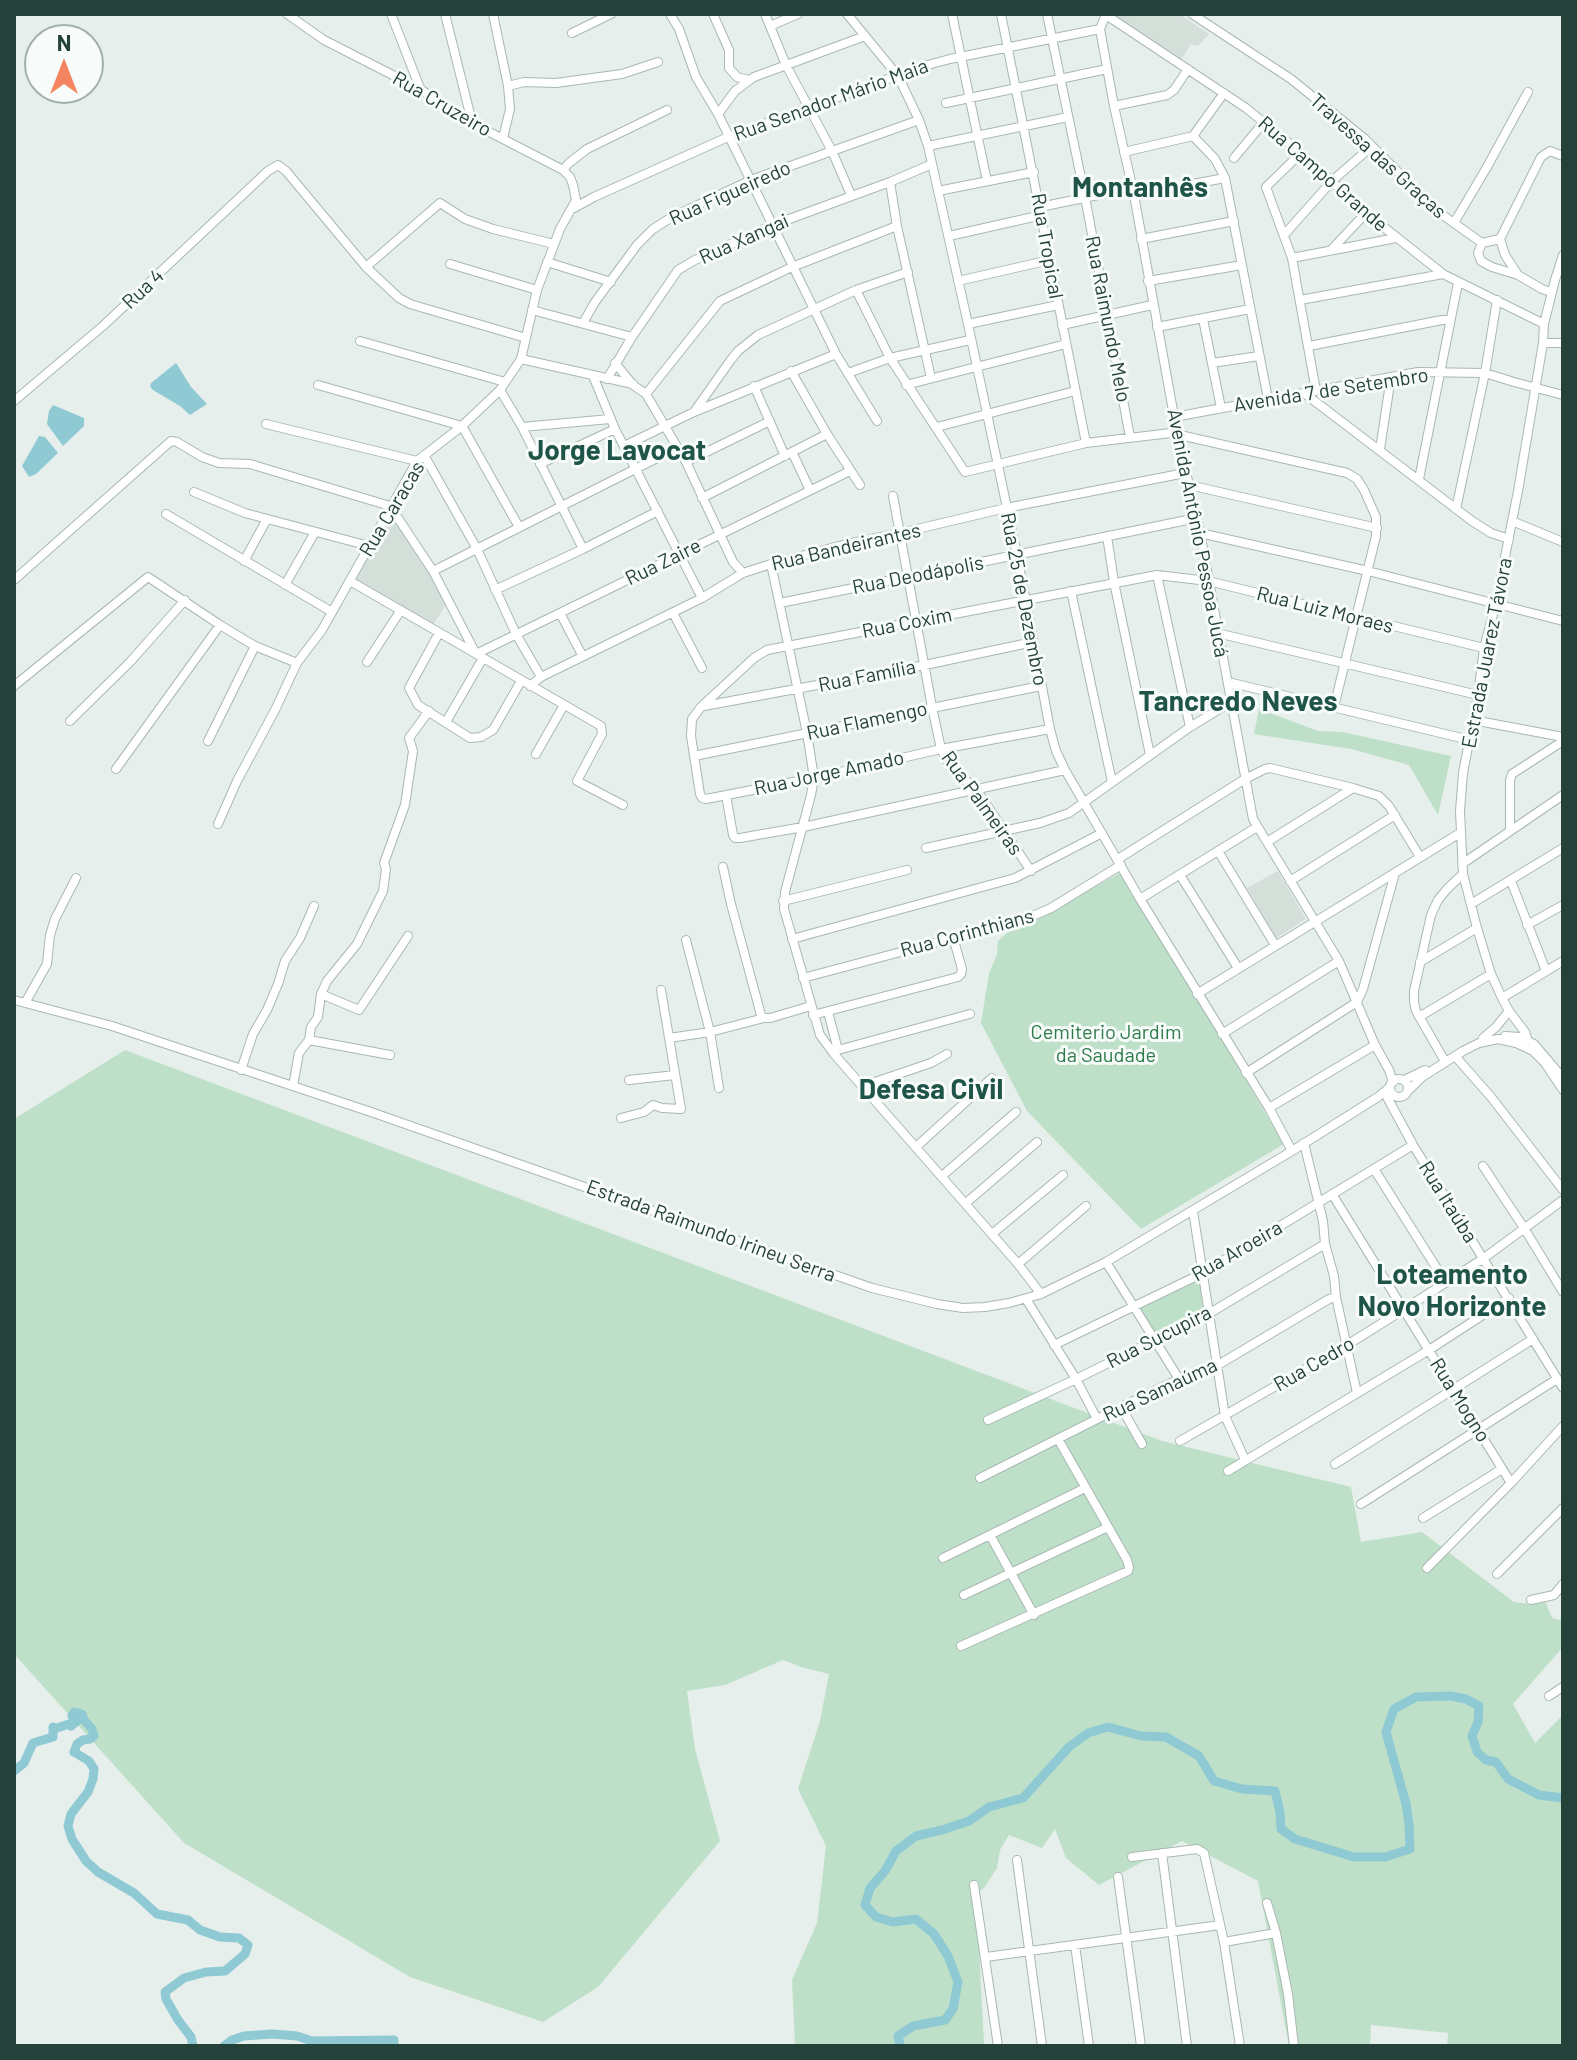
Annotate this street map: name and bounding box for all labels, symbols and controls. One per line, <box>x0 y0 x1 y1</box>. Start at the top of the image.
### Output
north arrow <box>24 24 104 104</box>
text: N <box>57 29 71 55</box>
street label: Rua Senador Mário Maia <box>730 54 932 146</box>
street label: Rua Cruzeiro <box>388 66 496 142</box>
street label: Travessa das Graças <box>1305 88 1451 224</box>
street label: Rua Campo Grande <box>1253 111 1393 237</box>
street label: Rua Figueiredo <box>666 156 794 230</box>
district label: Montanhês <box>1072 171 1208 205</box>
street label: Rua Tropical <box>1026 191 1068 301</box>
street label: Rua Xangai <box>695 209 793 269</box>
street label: Rua Raimundo Melo <box>1080 234 1136 404</box>
street label: Rua 4 <box>117 264 169 314</box>
street label: Avenida 7 de Setembro <box>1232 363 1430 417</box>
street label: Avenida Antônio Pessoa Jucá <box>1162 407 1234 659</box>
district label: Jorge Lavocat <box>528 434 706 468</box>
street label: Rua Caracas <box>354 457 430 561</box>
street label: Rua 25 de Dezembro <box>995 510 1053 688</box>
street label: Rua Bandeirantes <box>769 518 923 576</box>
street label: Rua Zaire <box>621 533 705 591</box>
street label: Rua Deodápolis <box>850 550 986 600</box>
street label: Estrada Juarez Távora <box>1457 556 1517 750</box>
street label: Rua Luiz Moraes <box>1254 581 1396 639</box>
street label: Rua Coxim <box>860 603 954 643</box>
street label: Rua Família <box>816 655 918 697</box>
district label: Tancredo Neves <box>1138 685 1338 719</box>
street label: Rua Flamengo <box>804 696 930 746</box>
street label: Rua Jorge Amado <box>752 745 906 801</box>
street label: Rua Palmeiras <box>936 746 1028 860</box>
street label: Rua Corinthians <box>898 904 1036 962</box>
park label: Cemiterio Jardim da Saudade <box>1031 1020 1181 1067</box>
district label: Defesa Civil <box>859 1073 1003 1107</box>
street label: Rua Itaúba <box>1414 1157 1482 1247</box>
street label: Estrada Raimundo Irineu Serra <box>583 1175 839 1287</box>
street label: Rua Aroeira <box>1187 1215 1287 1287</box>
district label: Loteamento Novo Horizonte <box>1358 1258 1546 1324</box>
street label: Rua Sucupira <box>1103 1300 1215 1374</box>
street label: Rua Cedro <box>1269 1331 1359 1397</box>
street label: Rua Samaúma <box>1099 1353 1221 1427</box>
street label: Rua Mogno <box>1425 1354 1495 1446</box>

